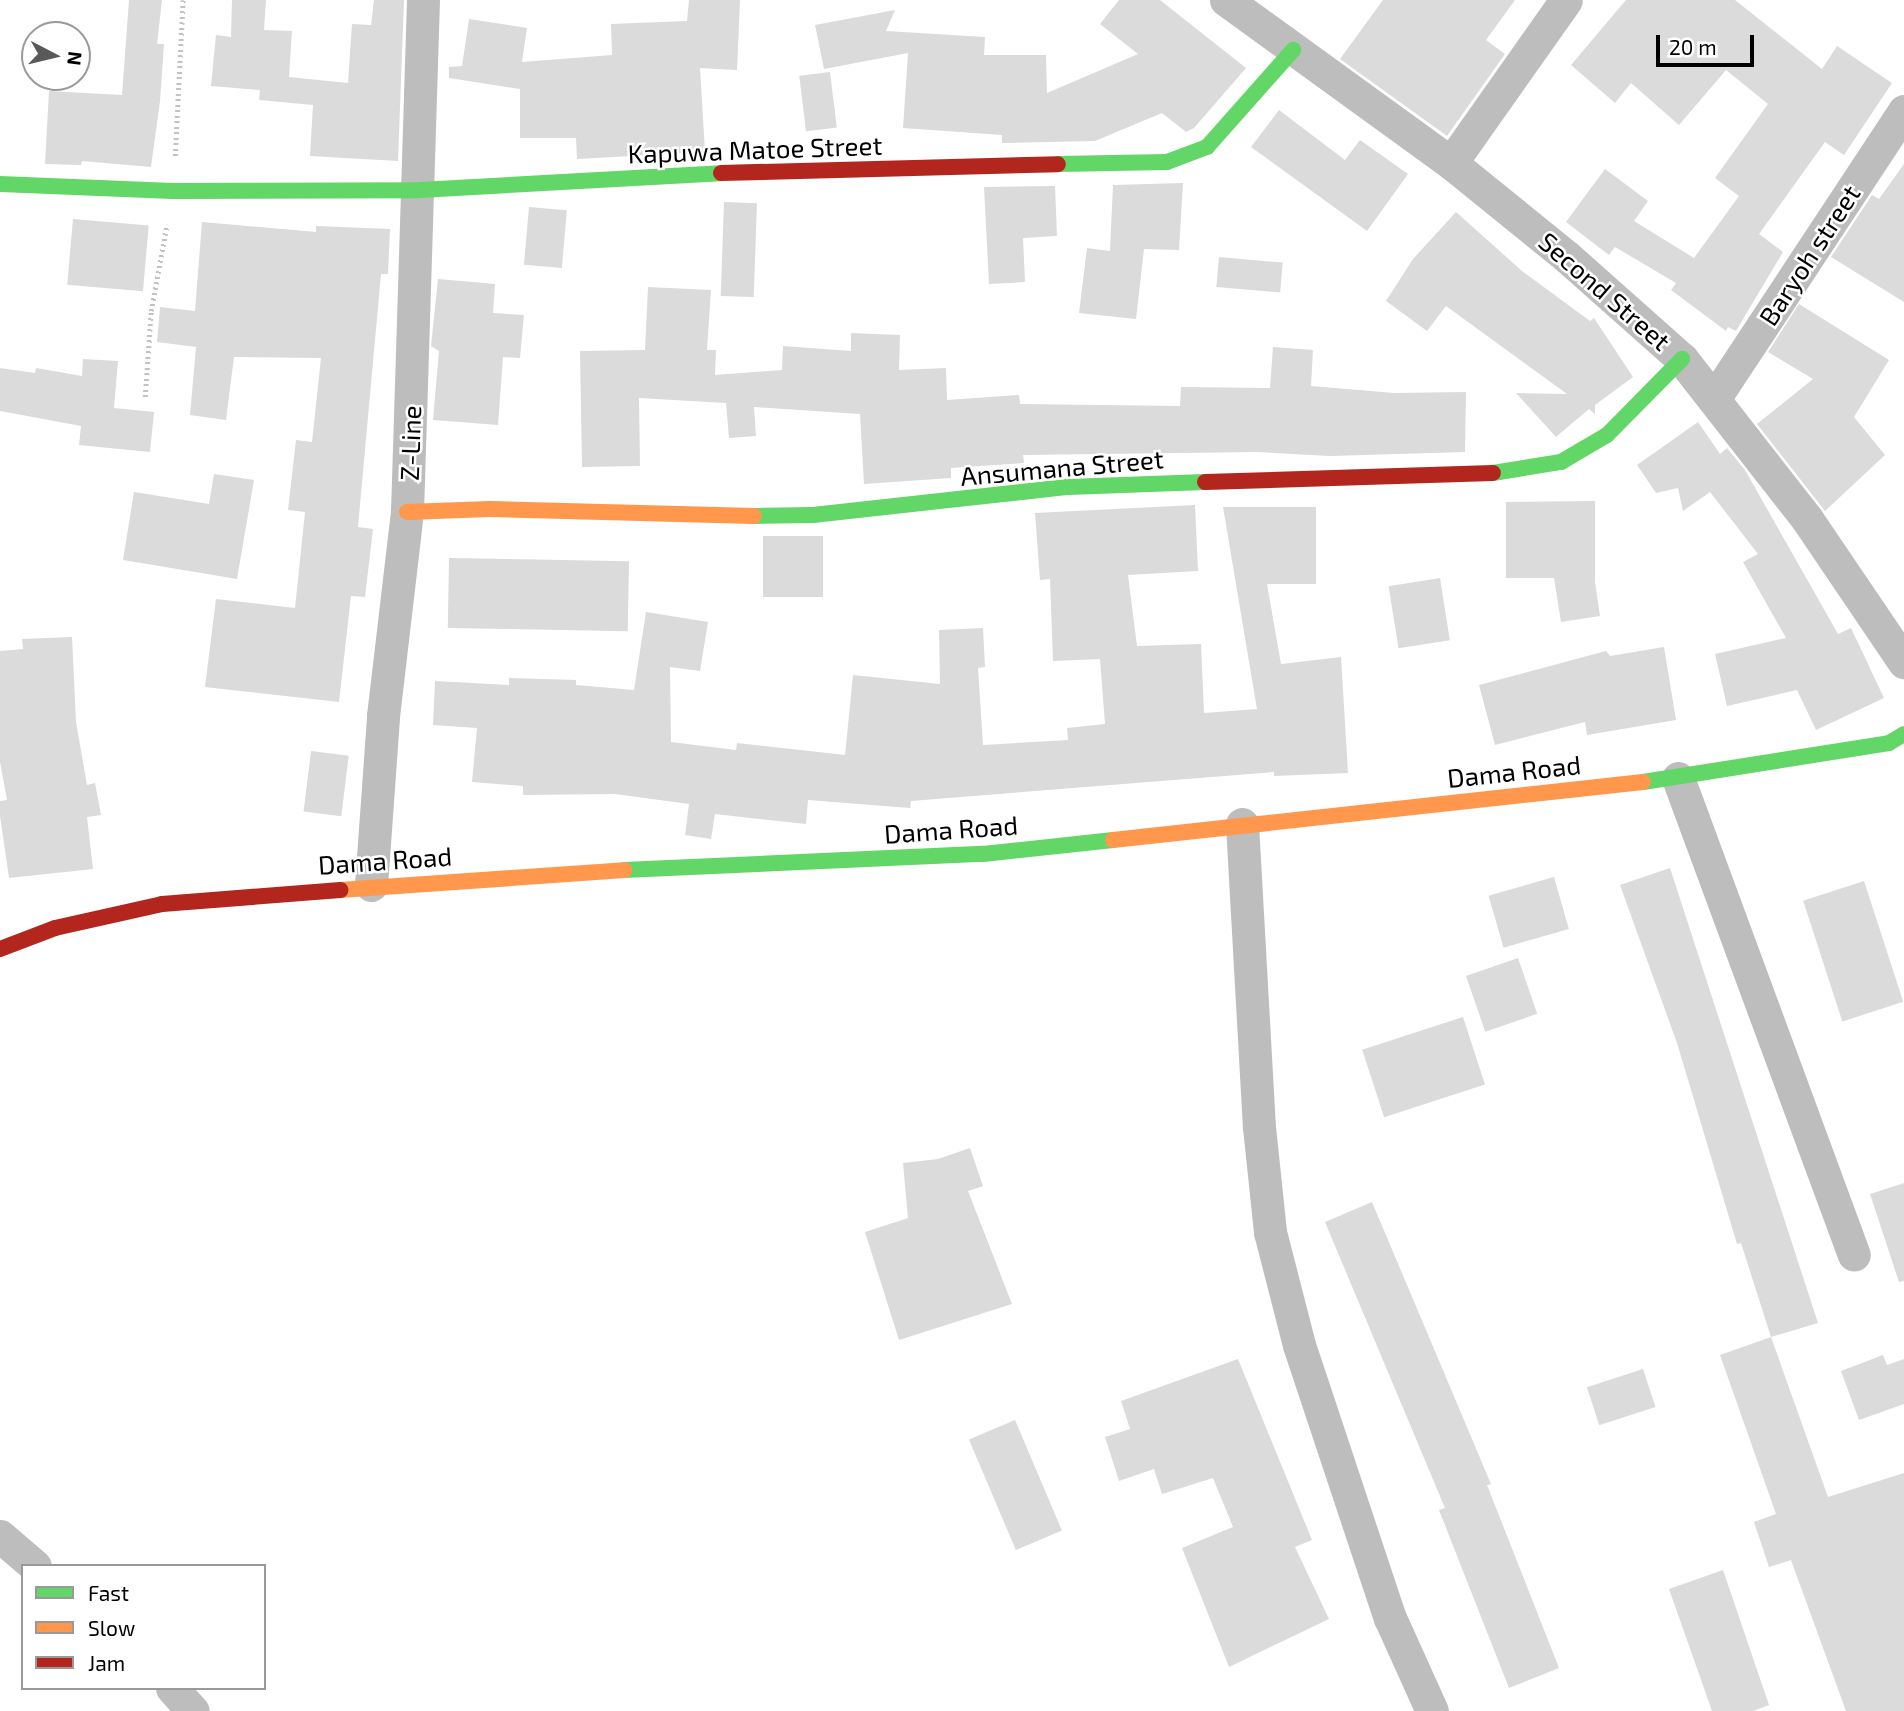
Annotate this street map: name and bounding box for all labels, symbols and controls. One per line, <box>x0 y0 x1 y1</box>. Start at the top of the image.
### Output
north arrow <box>21 21 91 91</box>
scale bar <box>1659 21 1757 65</box>
text: 20 m <box>1669 34 1717 59</box>
text: N <box>63 50 88 67</box>
street label: Kapuwa Matoe Street <box>627 129 883 169</box>
street label: Baryoh street <box>1752 179 1866 331</box>
street label: Second Street <box>1533 225 1677 357</box>
street label: Z-Line <box>393 405 427 481</box>
street label: Ansumana Street <box>959 443 1165 491</box>
street label: Dama Road <box>1446 748 1582 794</box>
street label: Dama Road <box>883 809 1019 849</box>
street label: Dama Road <box>317 840 453 880</box>
legend <box>21 1564 266 1690</box>
text: Fast <box>88 1580 129 1605</box>
text: Slow <box>88 1615 135 1640</box>
text: Jam <box>88 1650 125 1675</box>

